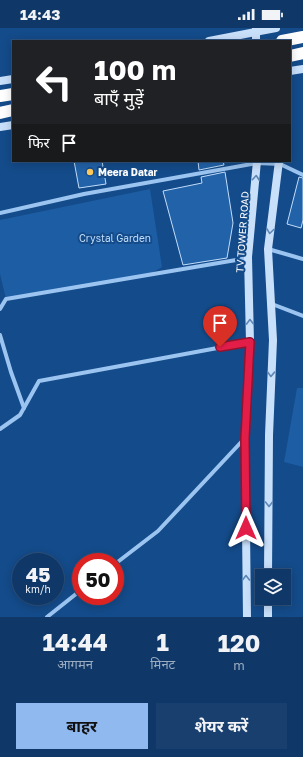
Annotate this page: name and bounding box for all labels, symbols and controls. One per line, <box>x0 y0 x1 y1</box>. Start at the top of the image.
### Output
text: 14:43 <box>20 5 60 23</box>
text: 100 m <box>94 53 176 86</box>
icon: left <box>28 56 80 108</box>
text: बाएँ मुड़ें <box>94 87 144 109</box>
icon: arrive <box>58 132 80 154</box>
text: फिर <box>28 133 50 151</box>
place label: Meera Datar <box>98 166 158 178</box>
marker: Meera Datar <box>85 167 95 177</box>
one-way arrow <box>251 175 260 182</box>
street label: TV TOWER ROAD <box>233 191 251 273</box>
one-way arrow <box>266 228 275 234</box>
park label: Crystal Garden <box>79 232 151 244</box>
pin <box>203 306 237 347</box>
icon: arrive <box>209 312 231 334</box>
one-way arrow <box>246 319 254 325</box>
one-way arrow <box>267 371 276 377</box>
one-way arrow <box>265 501 273 507</box>
position arrow <box>225 507 267 549</box>
speed limit sign: 50 <box>72 553 124 605</box>
text: 45 <box>26 562 50 586</box>
map controls <box>255 569 291 605</box>
button: layers <box>255 569 291 605</box>
one-way arrow <box>242 575 250 581</box>
text: km/h <box>25 583 51 595</box>
text: 14:44 <box>43 627 108 656</box>
text: 1 <box>157 627 169 656</box>
text: 120 <box>218 628 260 657</box>
text: आगमन <box>57 656 93 672</box>
text: मिनट <box>150 656 175 672</box>
text: m <box>233 657 245 673</box>
button: बाहर <box>16 703 148 749</box>
button: शेयर करें <box>156 703 287 749</box>

